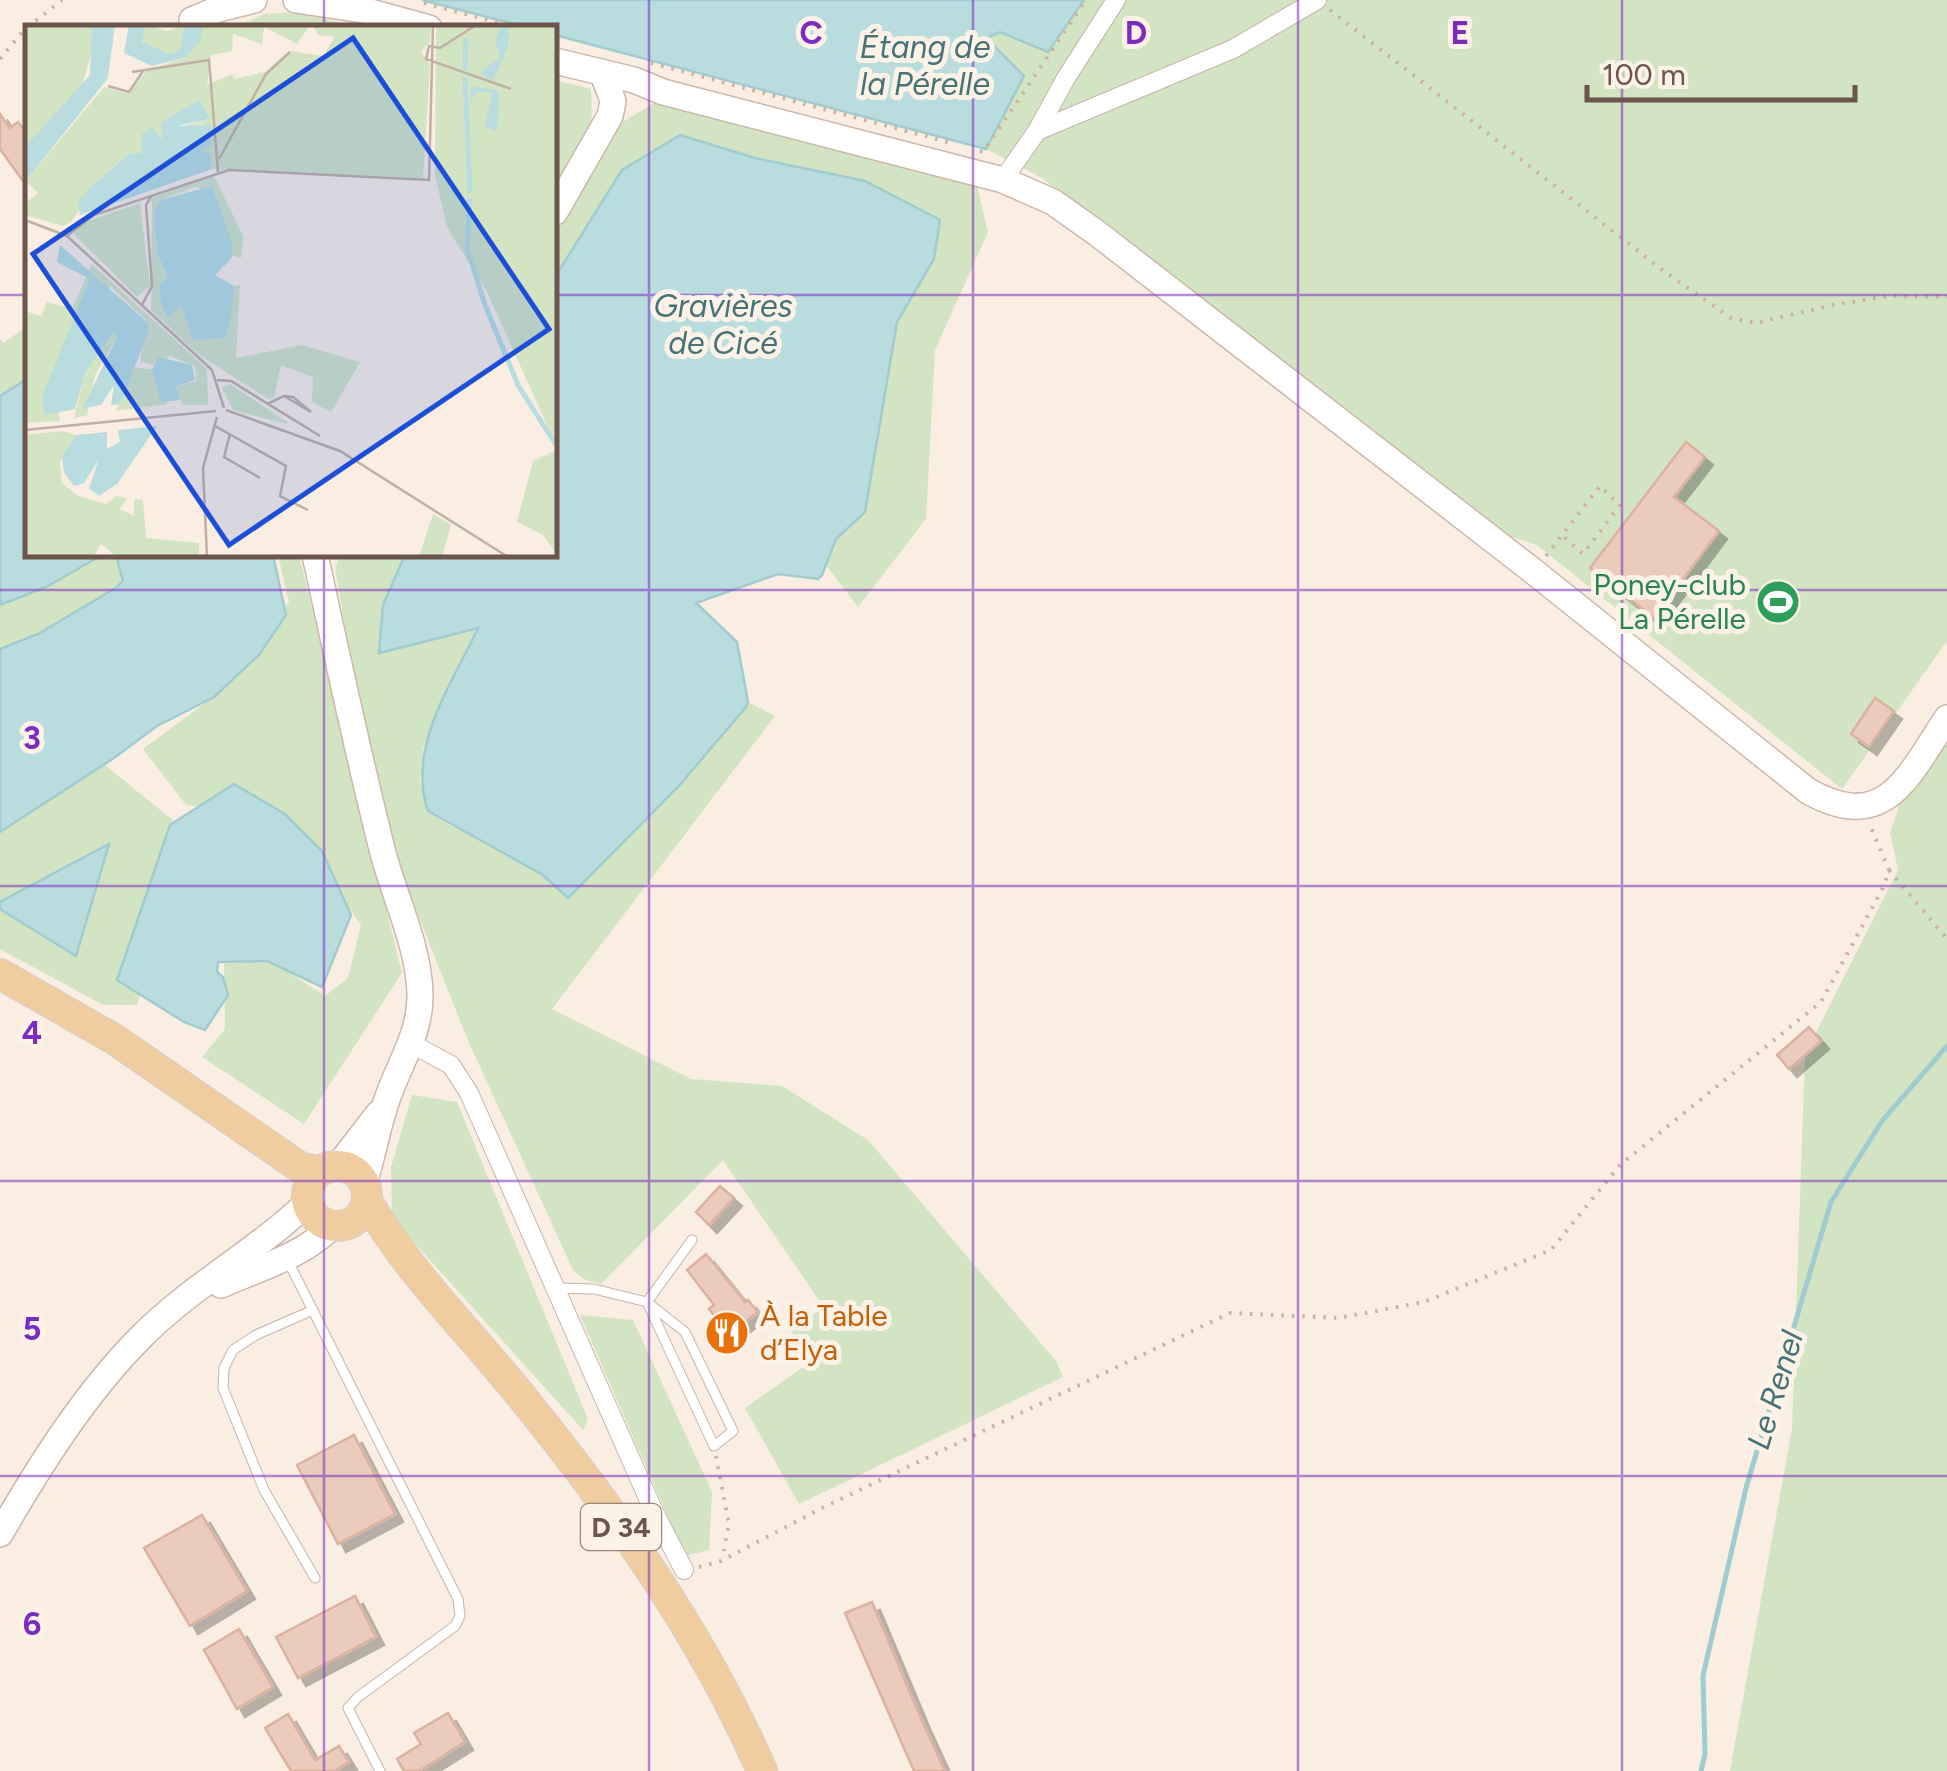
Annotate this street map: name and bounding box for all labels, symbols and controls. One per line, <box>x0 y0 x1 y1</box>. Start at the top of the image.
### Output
text: C <box>799 14 823 52</box>
text: D <box>1125 14 1147 52</box>
text: E <box>1451 14 1469 52</box>
inset map <box>25 25 558 558</box>
water label: Étang de la Pérelle <box>860 28 990 103</box>
scale bar <box>1587 40 1854 102</box>
text: 100 m <box>1602 56 1686 93</box>
water label: Gravières de Cicé <box>653 287 793 362</box>
place label: Poney-club La Pérelle <box>1593 566 1746 637</box>
sports icon: Poney-club La Pérelle <box>1755 579 1801 625</box>
text: 3 <box>23 719 41 757</box>
text: 4 <box>22 1014 42 1052</box>
place label: À la Table d’Elya <box>760 1297 888 1368</box>
text: 5 <box>23 1310 41 1348</box>
restaurant icon: À la Table d’Elya <box>704 1310 750 1356</box>
water label: Le Renel <box>1739 1325 1811 1454</box>
road number: D 34 <box>581 1504 661 1550</box>
text: 6 <box>23 1605 41 1643</box>

